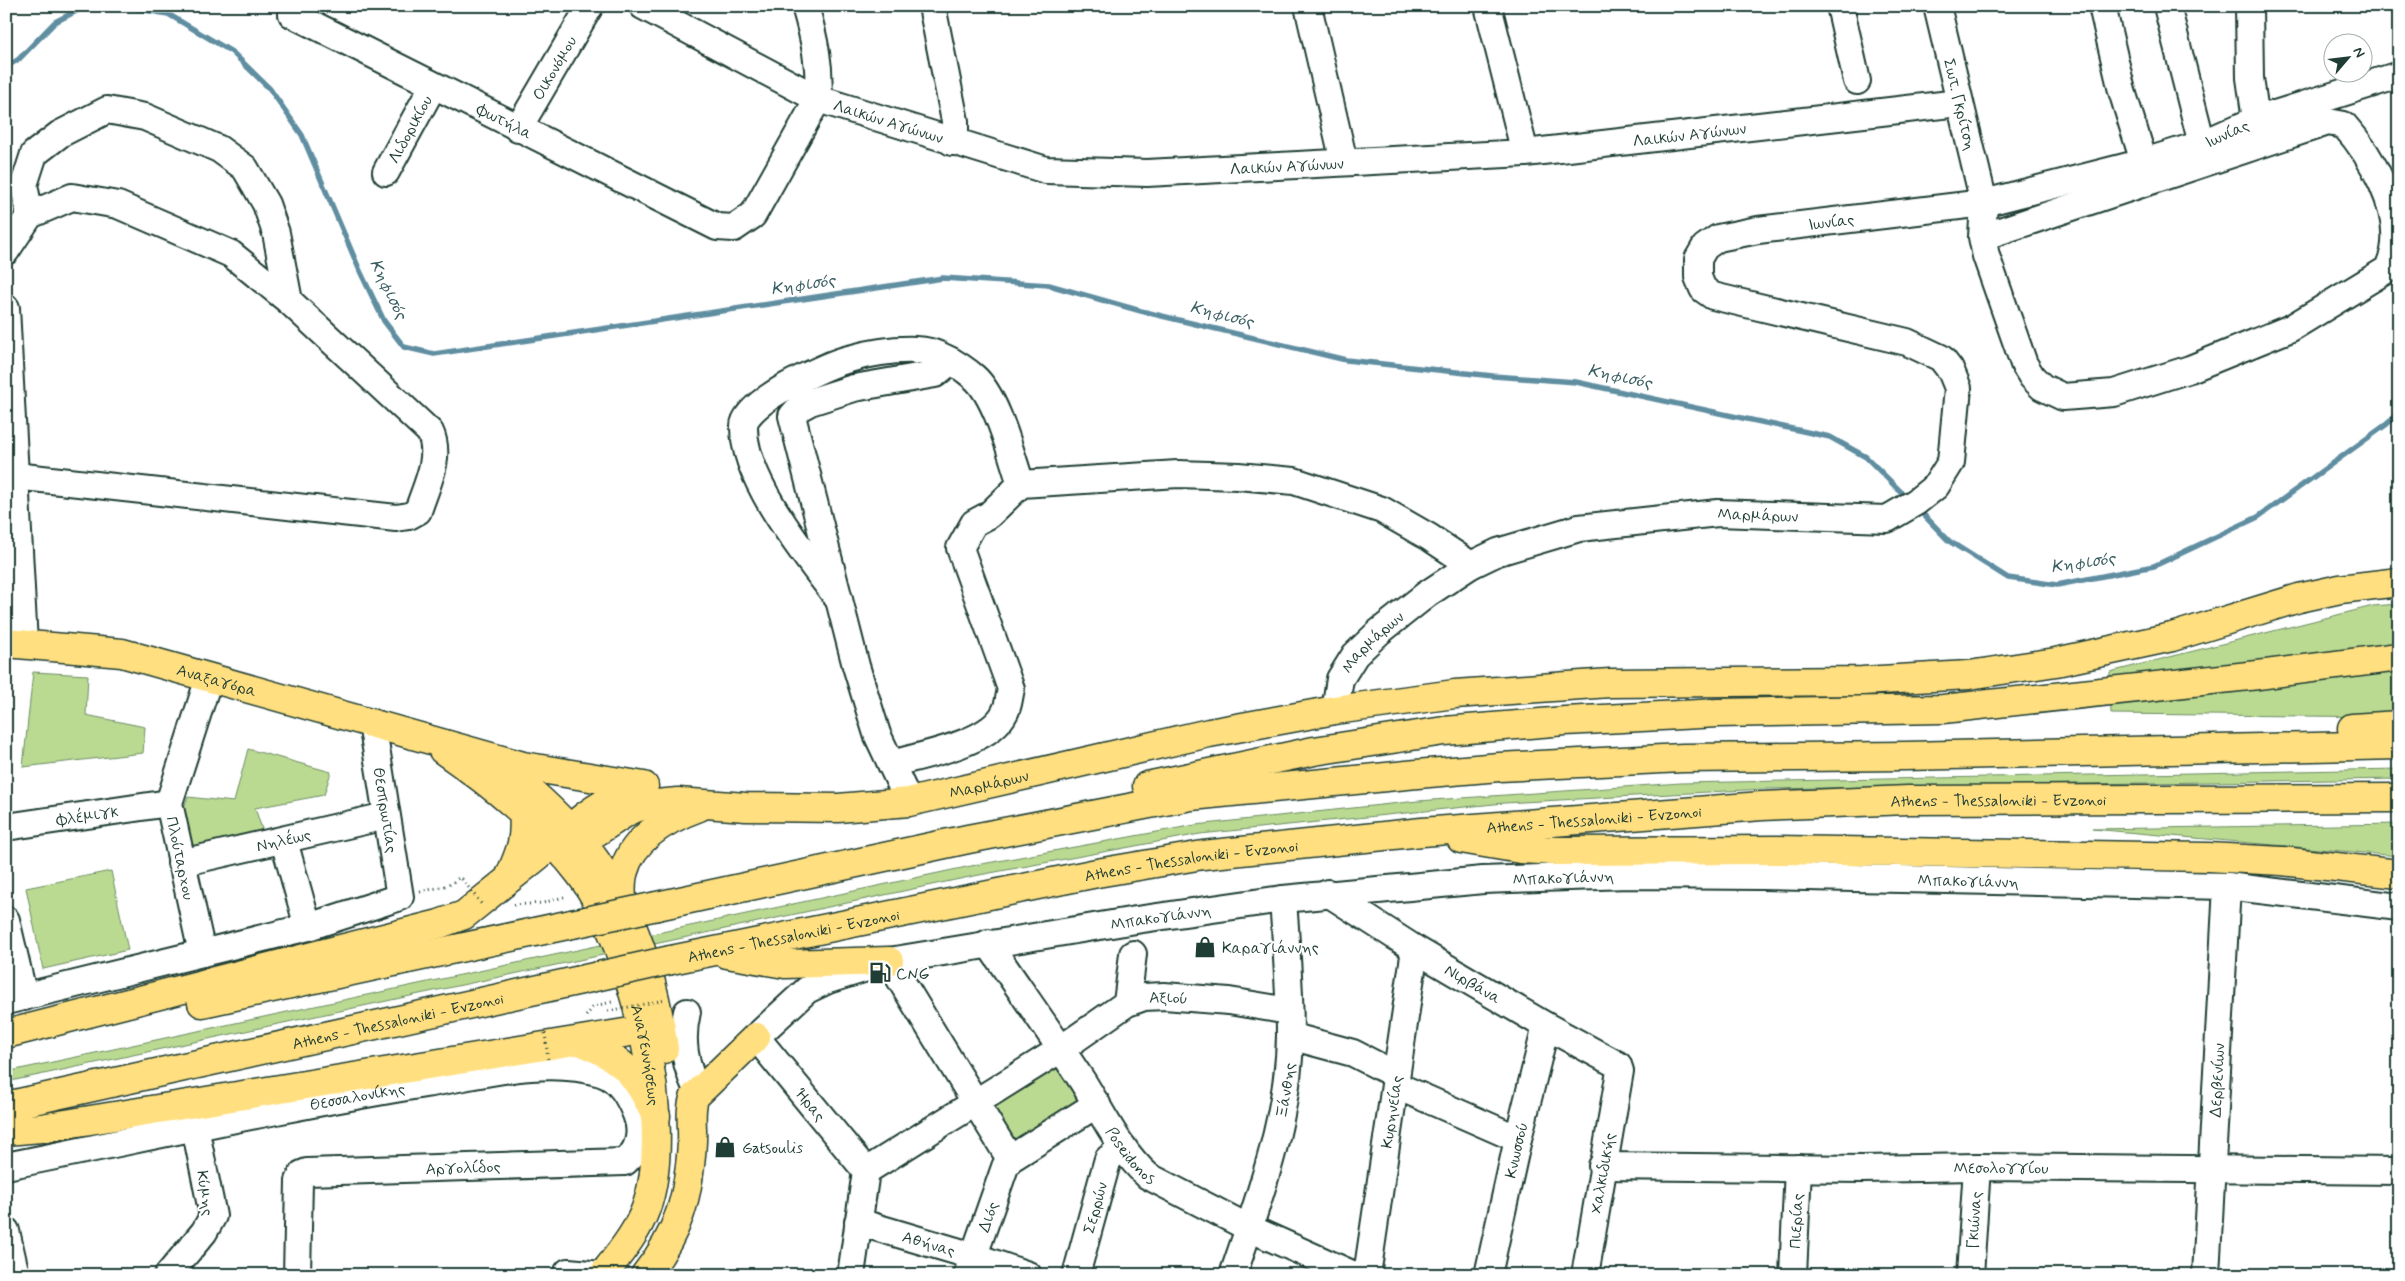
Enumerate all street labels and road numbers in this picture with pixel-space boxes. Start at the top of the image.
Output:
street label: Οικονόμου [528,32,582,105]
street label: Σωτ. Γκρίτση [1938,57,1980,153]
street label: Λιδορικίου [384,92,438,167]
street label: Λαικών Αγώνων [830,95,946,149]
street label: Φωτήλα [472,99,535,145]
street label: Ιωνίας [2202,115,2253,153]
street label: Λαικών Αγώνων [1632,119,1747,153]
street label: Λαικών Αγώνων [1229,154,1344,181]
street label: Ιωνίας [1807,210,1855,236]
street label: Μαρμάρων [1717,504,1799,528]
street label: Μαρμάρων [1337,607,1409,678]
street label: Αναξαγόρα [174,660,259,702]
street label: Θεσπρωτίας [367,766,402,855]
street label: Μαρμάρων [947,766,1031,804]
street label: Athens - Thessaloniki - Evzonoi [1890,790,2107,813]
street label: Φλέμιγκ [54,802,120,832]
street label: Athens - Thessaloniki - Evzonoi [1486,802,1703,839]
street label: Πλούταρχου [160,815,199,902]
street label: Νηλέως [254,825,313,857]
street label: Athens - Thessaloniki - Evzonoi [1083,836,1300,887]
street label: Μπακογιάννη [1512,866,1614,891]
street label: Μπακογιάννη [1917,870,2019,894]
street label: Μπακογιάννη [1109,900,1212,936]
street label: Athens - Thessaloniki - Evzonoi [686,904,902,968]
street label: Νιρβάνα [1441,960,1504,1009]
street label: Αξιού [1149,987,1188,1010]
street label: Athens - Thessaloniki - Evzonoi [290,988,506,1055]
street label: Αναγεννήσεως [625,1002,663,1107]
street label: Δερβενίων [2206,1043,2231,1118]
street label: Ξάνθης [1271,1062,1301,1120]
street label: Κυρηνείας [1377,1074,1408,1150]
street label: Θεσσαλονίκης [308,1079,407,1116]
street label: Ήρας [790,1084,830,1126]
street label: Κνωσσού [1501,1120,1534,1180]
street label: Poseidonos [1100,1123,1158,1190]
street label: Χαλκιδικής [1586,1131,1621,1215]
street label: Αργολίδος [425,1157,501,1180]
street label: Μεσολογγίου [1953,1158,2049,1180]
street label: Κύμης [191,1169,218,1217]
street label: Σερρών [1079,1180,1113,1236]
street label: Γκιώνας [1963,1191,1987,1250]
street label: Πιερίας [1785,1193,1809,1249]
street label: Διός [974,1199,1004,1235]
street label: Αθήνας [899,1227,958,1262]

